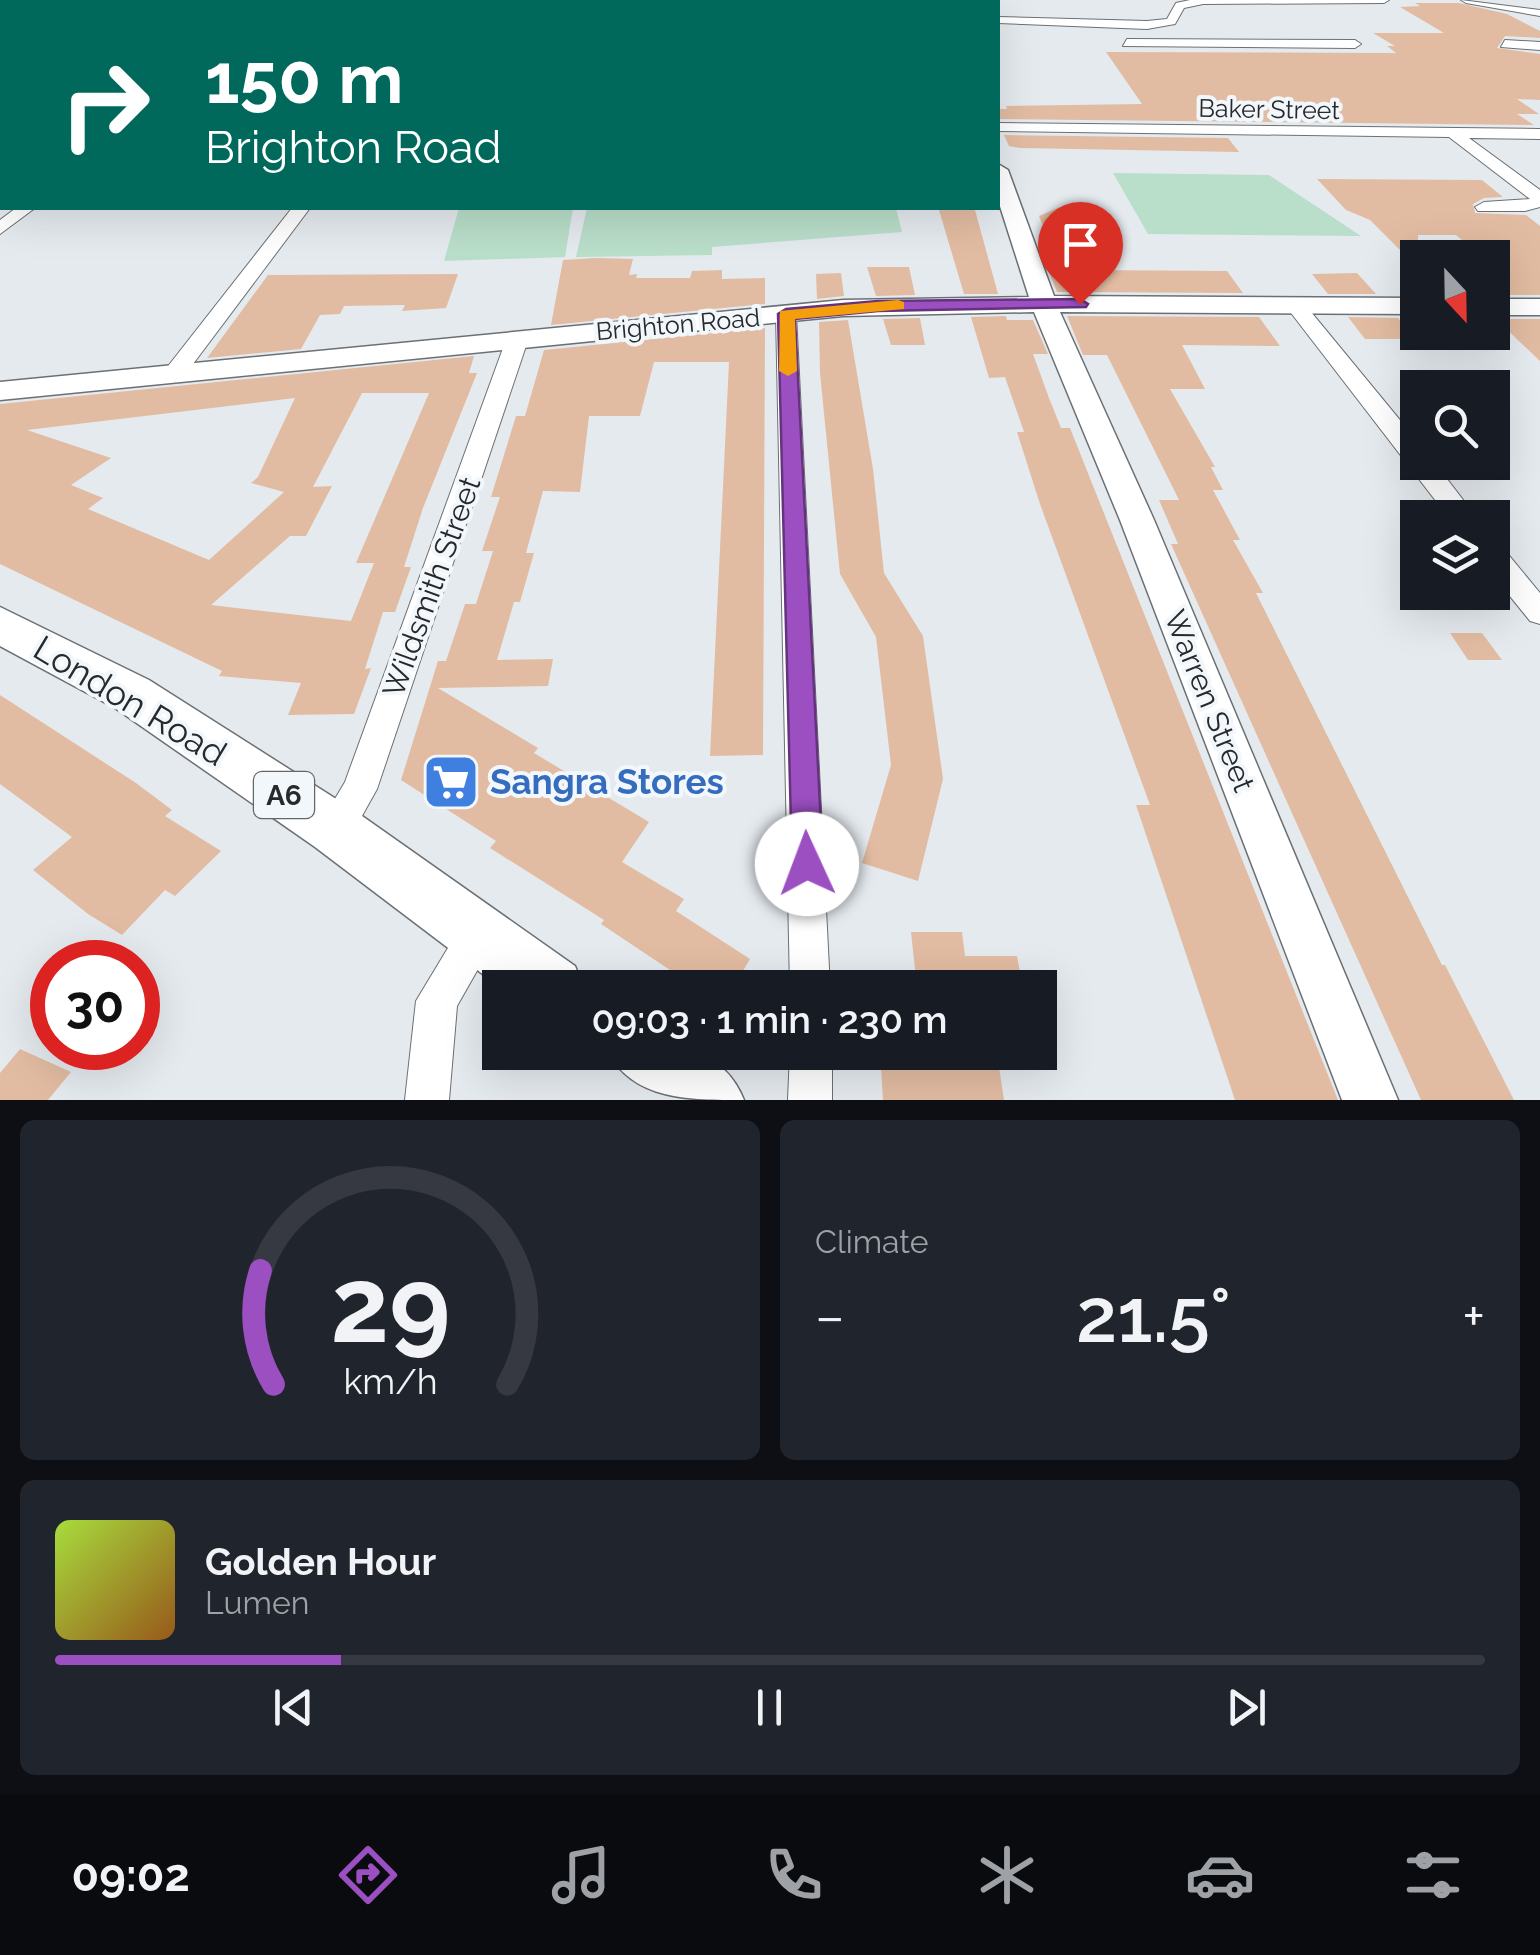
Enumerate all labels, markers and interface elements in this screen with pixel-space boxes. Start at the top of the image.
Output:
text: 150 m [205,37,403,119]
icon: right [40,40,170,170]
street label: Baker Street [1198,93,1341,125]
text: Brighton Road [205,121,502,174]
pin [1038,202,1123,305]
icon: arrive [1053,217,1108,272]
north arrow [1400,240,1510,350]
map controls [1400,240,1510,610]
street label: Brighton Road [595,302,761,346]
button: search [1400,370,1510,480]
street label: Wildsmith Street [375,472,488,702]
button: layers [1400,500,1510,610]
street label: Warren Street [1157,605,1262,797]
street label: London Road [27,627,234,774]
supermarket icon: Sangra Stores [421,752,481,812]
place label: Sangra Stores [490,761,724,802]
road number: A6 [254,772,314,818]
position arrow [755,812,859,916]
speed limit sign: 30 [30,940,160,1070]
text: 09:03 · 1 min · 230 m [591,997,948,1042]
text: Climate [815,1223,929,1260]
text: 29 [330,1244,450,1366]
text: 21.5° [1076,1271,1231,1360]
text: − [815,1284,845,1349]
text: + [1462,1284,1485,1349]
text: km/h [343,1360,437,1402]
text: Golden Hour [205,1539,436,1584]
text: Lumen [205,1584,309,1621]
icon: previous [266,1680,321,1735]
icon: pause [742,1680,797,1735]
icon: next [1219,1680,1274,1735]
icon: directions [333,1840,403,1910]
icon: music [546,1840,616,1910]
icon: phone [759,1840,829,1910]
icon: climate [972,1840,1042,1910]
icon: car [1185,1840,1255,1910]
icon: filters [1398,1840,1468,1910]
text: 09:02 [72,1849,190,1902]

